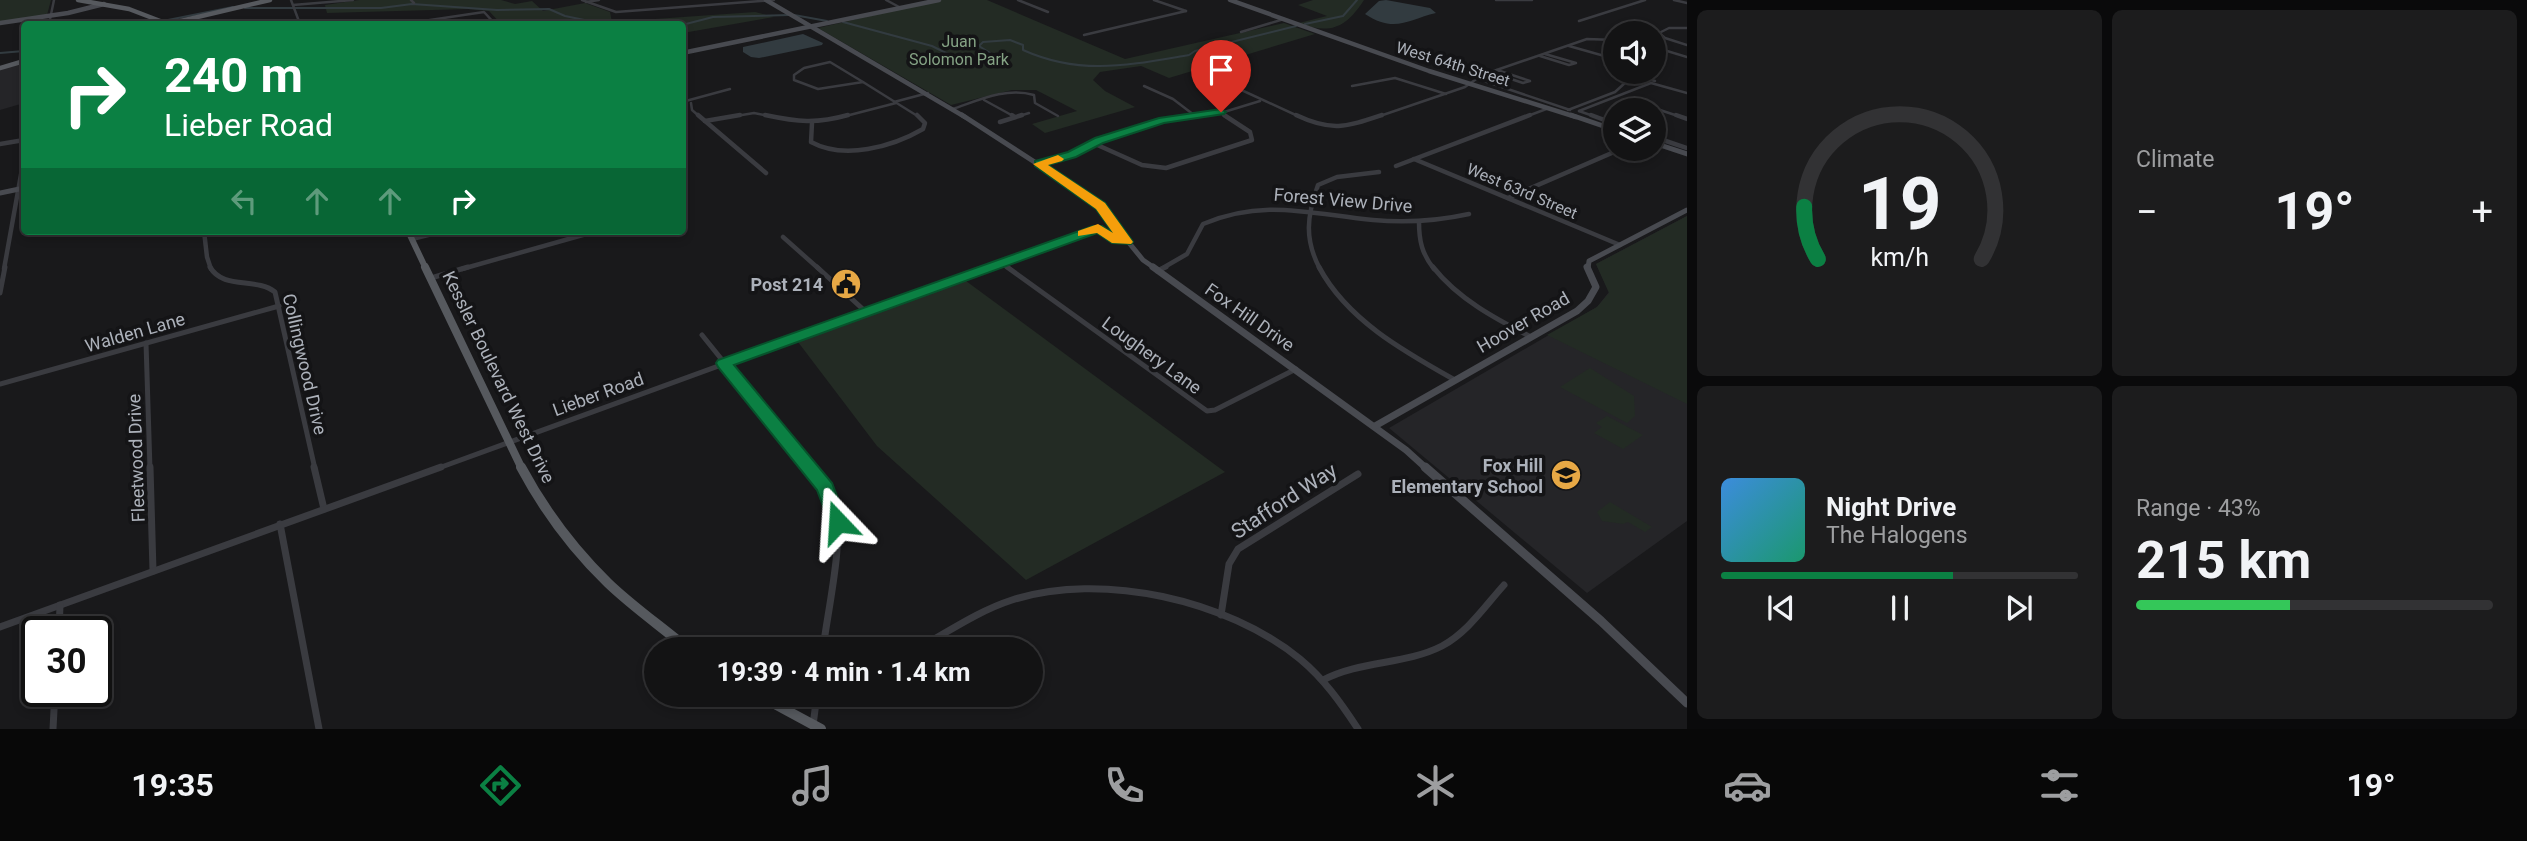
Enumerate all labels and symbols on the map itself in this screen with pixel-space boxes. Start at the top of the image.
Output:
park label: Juan Solomon Park [909,32,1010,69]
street label: West 64th Street [1394,38,1512,90]
pin [1191,40,1251,112]
street label: West 63rd Street [1464,159,1580,223]
street label: Forest View Drive [1273,183,1413,217]
public building icon: Post 214 [829,267,863,301]
street label: Kessler Boulevard West Drive [438,268,560,486]
place label: Post 214 [751,274,823,295]
street label: Fox Hill Drive [1201,279,1299,355]
street label: Hoover Road [1473,287,1573,357]
street label: Collingwood Drive [279,291,331,437]
street label: Walden Lane [83,308,187,356]
street label: Loughery Lane [1098,312,1206,398]
street label: Lieber Road [550,368,646,420]
street label: Fleetwood Drive [123,393,149,523]
place label: Fox Hill Elementary School [1391,455,1543,497]
street label: Stafford Way [1227,458,1341,544]
school or university icon: Fox Hill Elementary School [1549,458,1583,492]
position arrow [801,485,875,559]
speed limit sign: 30 [21,616,112,707]

